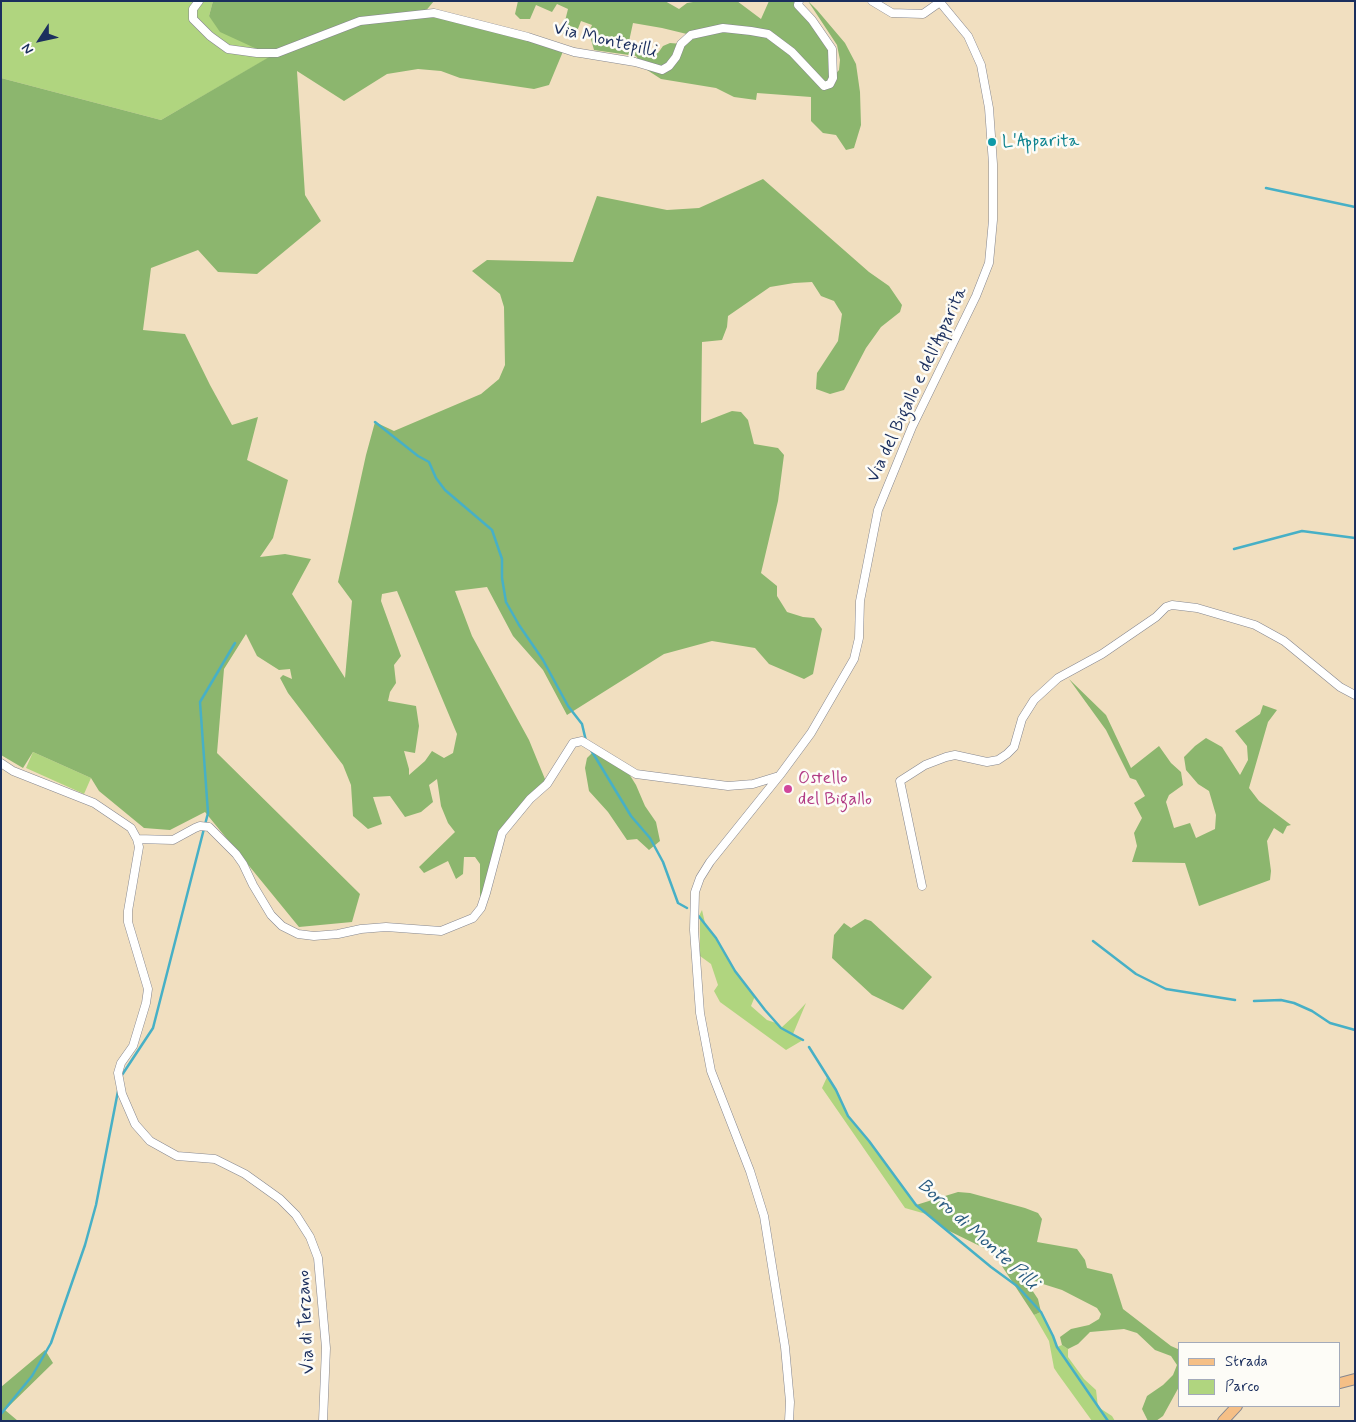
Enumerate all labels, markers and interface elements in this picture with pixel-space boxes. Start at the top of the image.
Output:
north arrow [15,15,65,65]
street label: Via Montepilli [551,19,659,63]
text: N [18,40,38,58]
place label: L'Apparita [1002,131,1079,153]
marker: L'Apparita [986,136,998,148]
street label: Via del Bigallo e dell'Apparita [863,284,973,486]
place label: Ostello del Bigallo [798,768,872,811]
marker: Ostello del Bigallo [782,783,794,795]
water label: Borro di Monte Pilli [912,1175,1042,1295]
street label: Via di Terzano [293,1270,321,1374]
legend [1178,1342,1341,1407]
text: Strada [1225,1352,1268,1372]
text: Parco [1225,1377,1259,1397]

